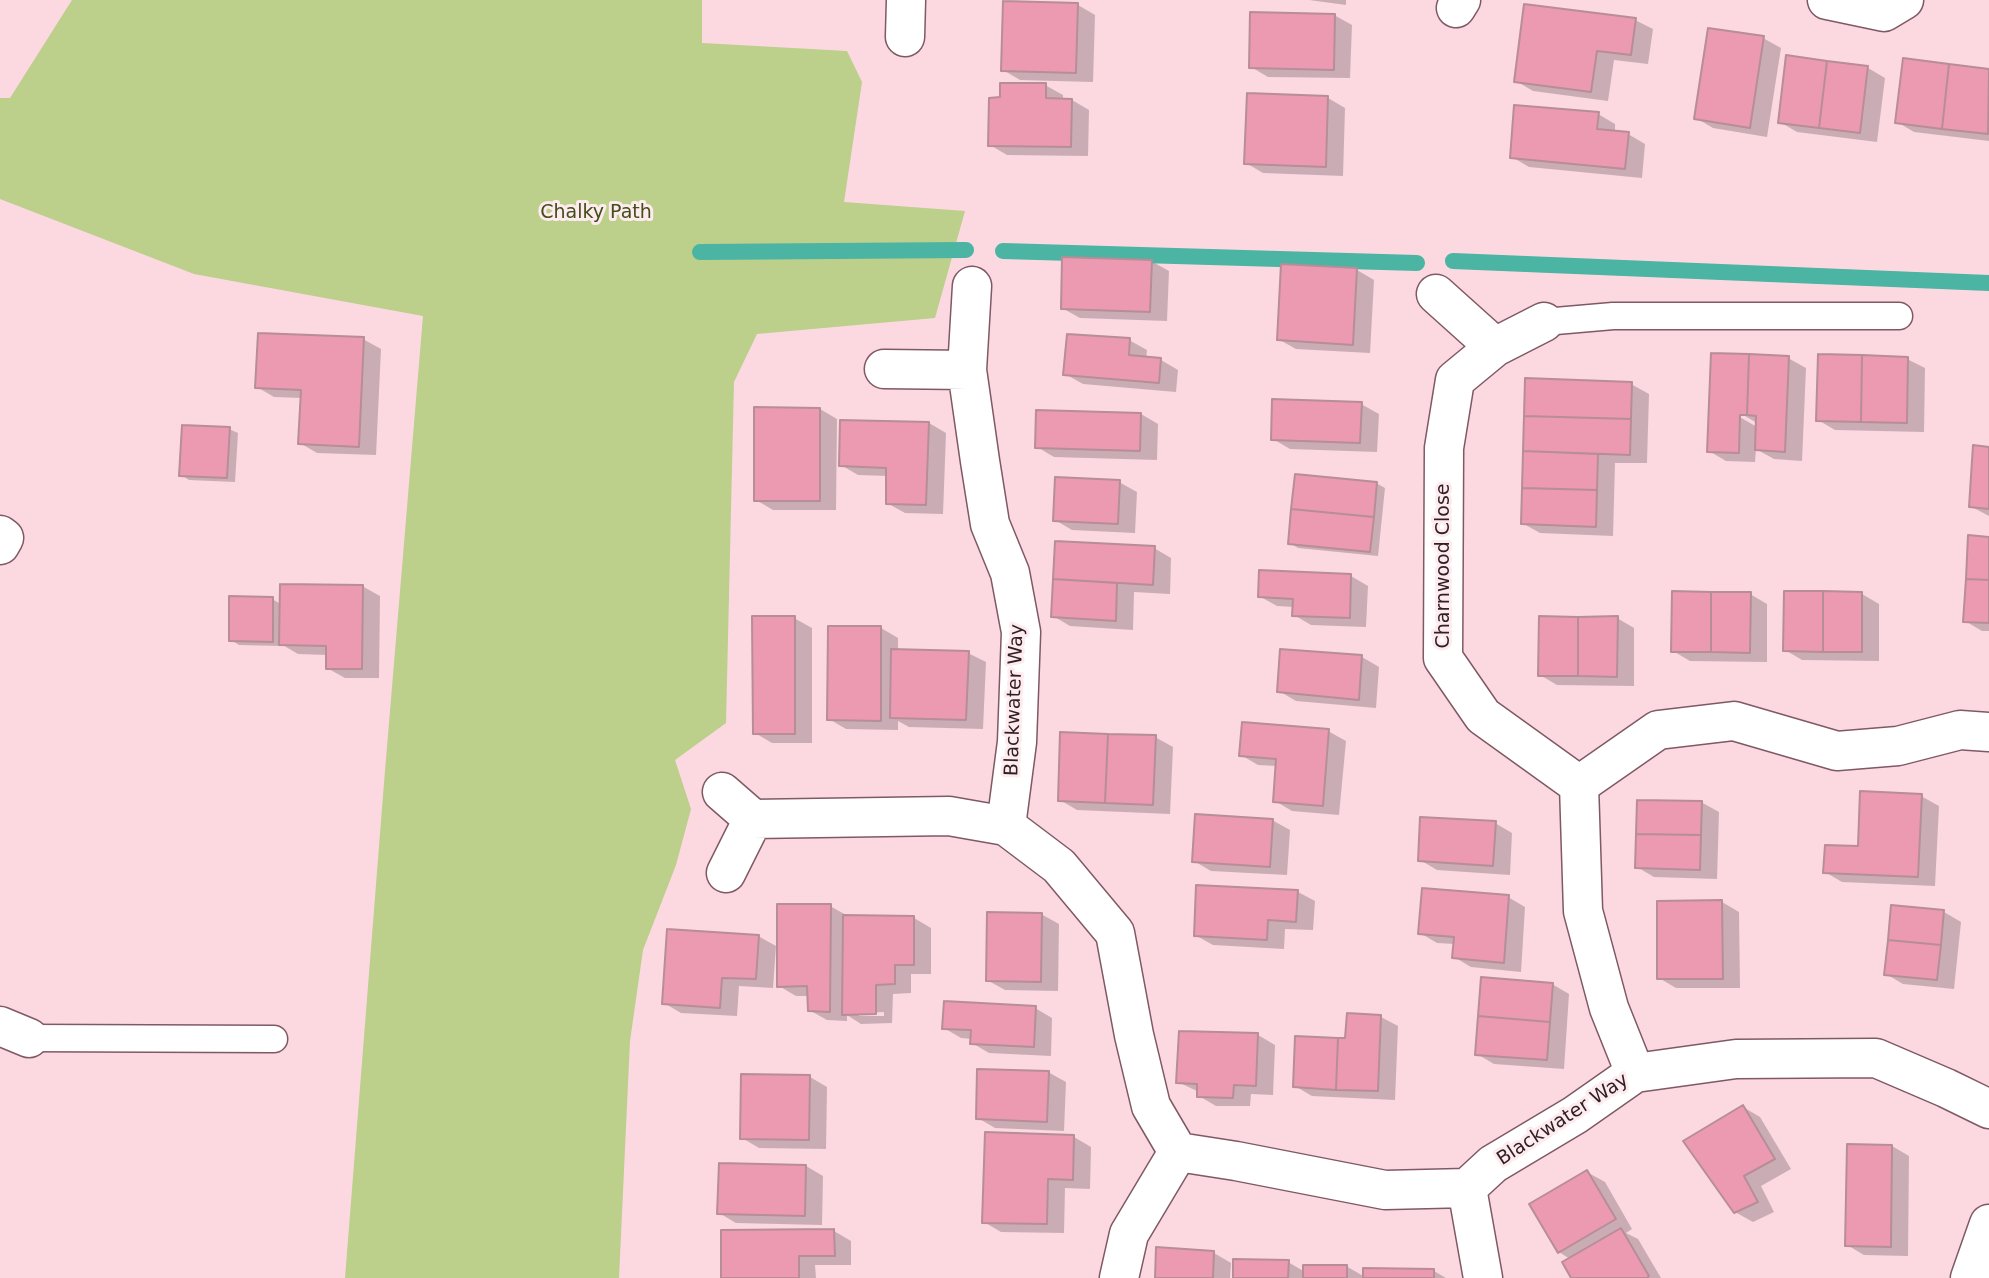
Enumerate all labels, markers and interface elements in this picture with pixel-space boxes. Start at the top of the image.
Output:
park label: Chalky Path [540,202,652,224]
street label: Charnwood Close [1433,483,1455,649]
street label: Blackwater Way [1001,624,1029,776]
street label: Blackwater Way [1493,1069,1633,1171]

